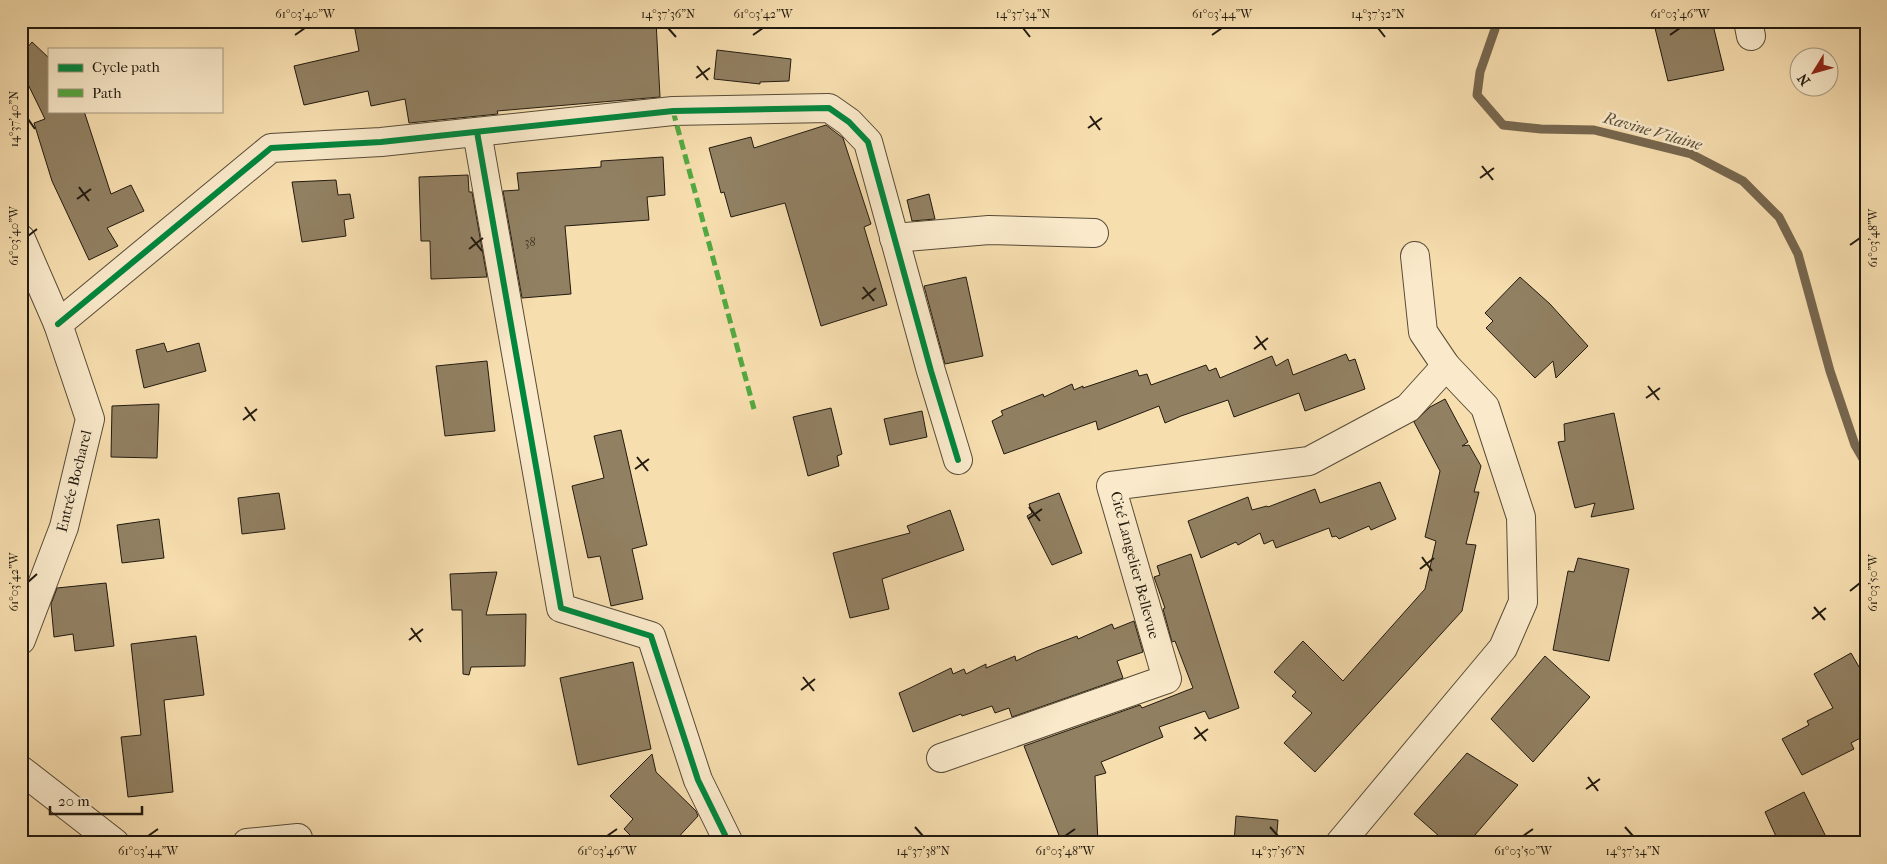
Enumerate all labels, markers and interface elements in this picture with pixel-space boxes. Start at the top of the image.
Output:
text: 61°03'40"W [275,7,336,21]
text: 14°37'36"N [641,7,695,21]
text: 61°03'42"W [734,7,794,21]
text: 14°37'34"N [996,7,1050,21]
text: 61°03'44"W [1192,7,1253,21]
text: 14°37'32"N [1351,7,1405,21]
text: 61°03'46"W [1650,7,1711,21]
legend [48,48,222,112]
north arrow [1790,48,1840,98]
text: Cycle path [92,58,160,76]
text: N [1794,70,1814,89]
text: Path [92,84,122,102]
text: 14°37'40"N [7,91,21,147]
water label: Ravine Vilaine [1601,108,1705,154]
text: 61°03'40"W [7,205,21,266]
text: 61°03'48"W [1866,207,1880,267]
house number: 38 [525,235,535,249]
street label: Entrée Bocharel [53,428,95,534]
street label: Cité Langelier Bellevue [1107,489,1163,641]
text: 61°03'42"W [7,551,21,611]
text: 61°03'50"W [1866,553,1880,612]
scale bar [50,784,142,816]
text: 20 m [58,792,90,810]
text: 61°03'44"W [118,844,179,858]
text: 61°03'46"W [577,844,638,858]
text: 14°37'38"N [896,844,950,858]
text: 61°03'48"W [1036,844,1096,858]
text: 14°37'36"N [1251,844,1305,858]
text: 61°03'50"W [1494,844,1553,858]
text: 14°37'34"N [1606,844,1660,858]

